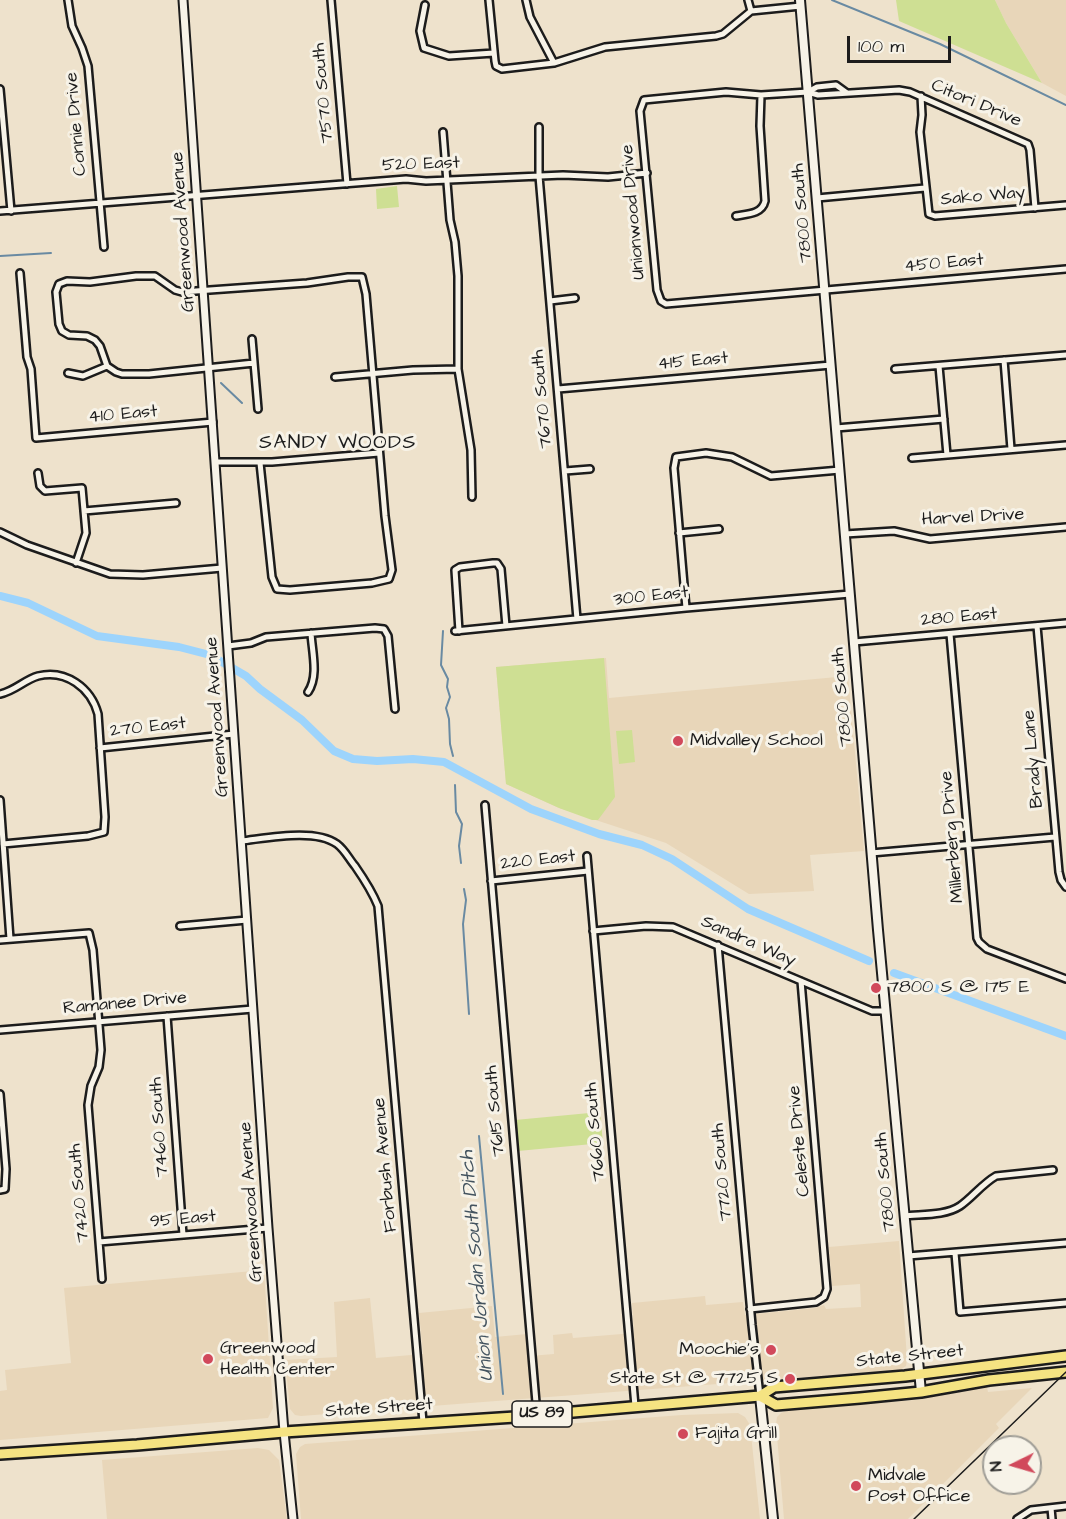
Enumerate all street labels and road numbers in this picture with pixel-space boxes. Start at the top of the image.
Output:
street label: 7570 South [309,42,339,144]
street label: Connie Drive [62,71,92,177]
street label: Citori Drive [928,75,1024,133]
street label: Unionwood Drive [617,144,651,280]
street label: Greenwood Avenue [168,151,200,313]
street label: 520 East [382,153,460,177]
street label: 7800 South [788,162,818,264]
street label: Sako Way [940,183,1026,211]
street label: 450 East [903,250,985,278]
street label: 415 East [657,348,729,376]
street label: 7670 South [528,349,558,449]
street label: 410 East [88,401,158,429]
street label: Harvel Drive [921,505,1025,531]
street label: 300 East [612,582,690,612]
street label: 280 East [920,604,998,632]
street label: Greenwood Avenue [202,636,234,798]
street label: 7800 South [828,646,858,748]
street label: Brady Lane [1019,709,1049,809]
street label: 270 East [109,713,187,743]
street label: Millerberg Drive [936,770,970,904]
street label: 220 East [499,846,577,876]
street label: Sandra Way [697,912,799,972]
street label: Ramanee Drive [62,988,188,1020]
street label: 7615 South [481,1064,511,1158]
street label: 7460 South [146,1076,174,1178]
street label: 7660 South [581,1082,611,1182]
street label: Celeste Drive [784,1084,816,1198]
street label: Forbush Avenue [369,1097,403,1233]
street label: Greenwood Avenue [236,1121,268,1283]
street label: 7720 South [708,1122,738,1222]
street label: 7800 South [871,1131,901,1233]
street label: 7420 South [65,1143,95,1243]
street label: 95 East [149,1206,217,1234]
street label: State Street [855,1341,965,1373]
street label: State Street [325,1394,433,1424]
road number: US 89 [512,1401,572,1427]

